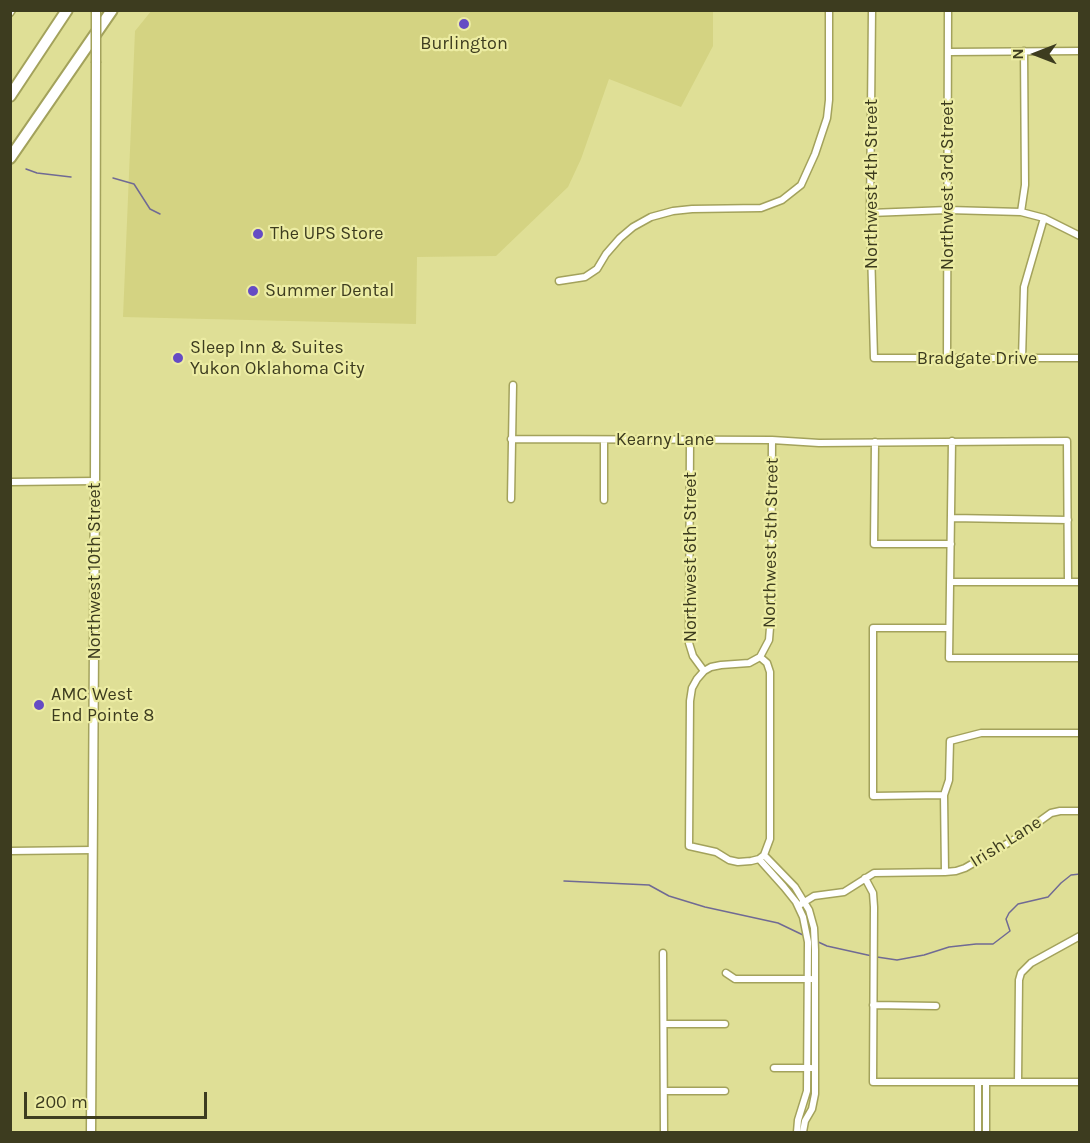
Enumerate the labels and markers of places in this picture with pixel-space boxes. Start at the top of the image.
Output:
marker: Burlington [457,17,471,31]
place label: Burlington [420,33,508,55]
place label: The UPS Store [270,223,383,245]
marker: The UPS Store [251,227,265,241]
place label: Summer Dental [265,280,394,302]
marker: Summer Dental [246,284,260,298]
place label: Sleep Inn & Suites Yukon Oklahoma City [190,337,365,380]
marker: Sleep Inn & Suites Yukon Oklahoma City [171,351,185,365]
place label: AMC West End Pointe 8 [51,684,154,726]
marker: AMC West End Pointe 8 [32,698,46,712]

